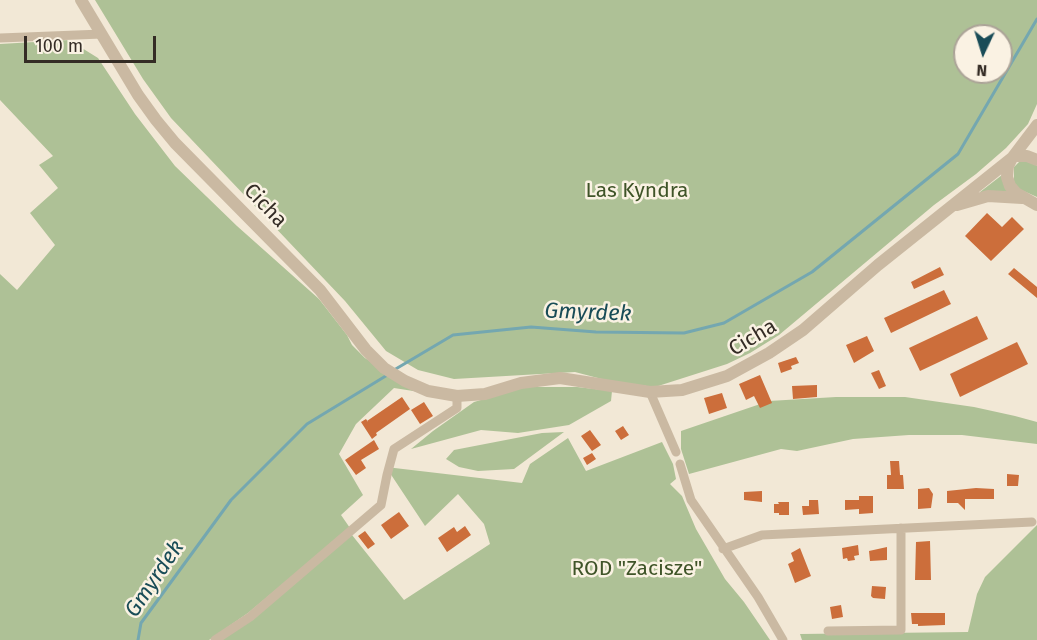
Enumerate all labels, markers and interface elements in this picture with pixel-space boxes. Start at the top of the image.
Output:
scale bar [27,24,159,62]
north arrow [953,24,1013,84]
text: 100 m [35,35,83,57]
text: N [976,61,988,80]
park label: Las Kyndra [585,178,689,204]
street label: Cicha [238,179,292,233]
water label: Gmyrdek [544,298,632,328]
street label: Cicha [724,314,782,362]
water label: Gmyrdek [120,536,190,622]
park label: ROD "Zacisze" [572,556,702,582]

